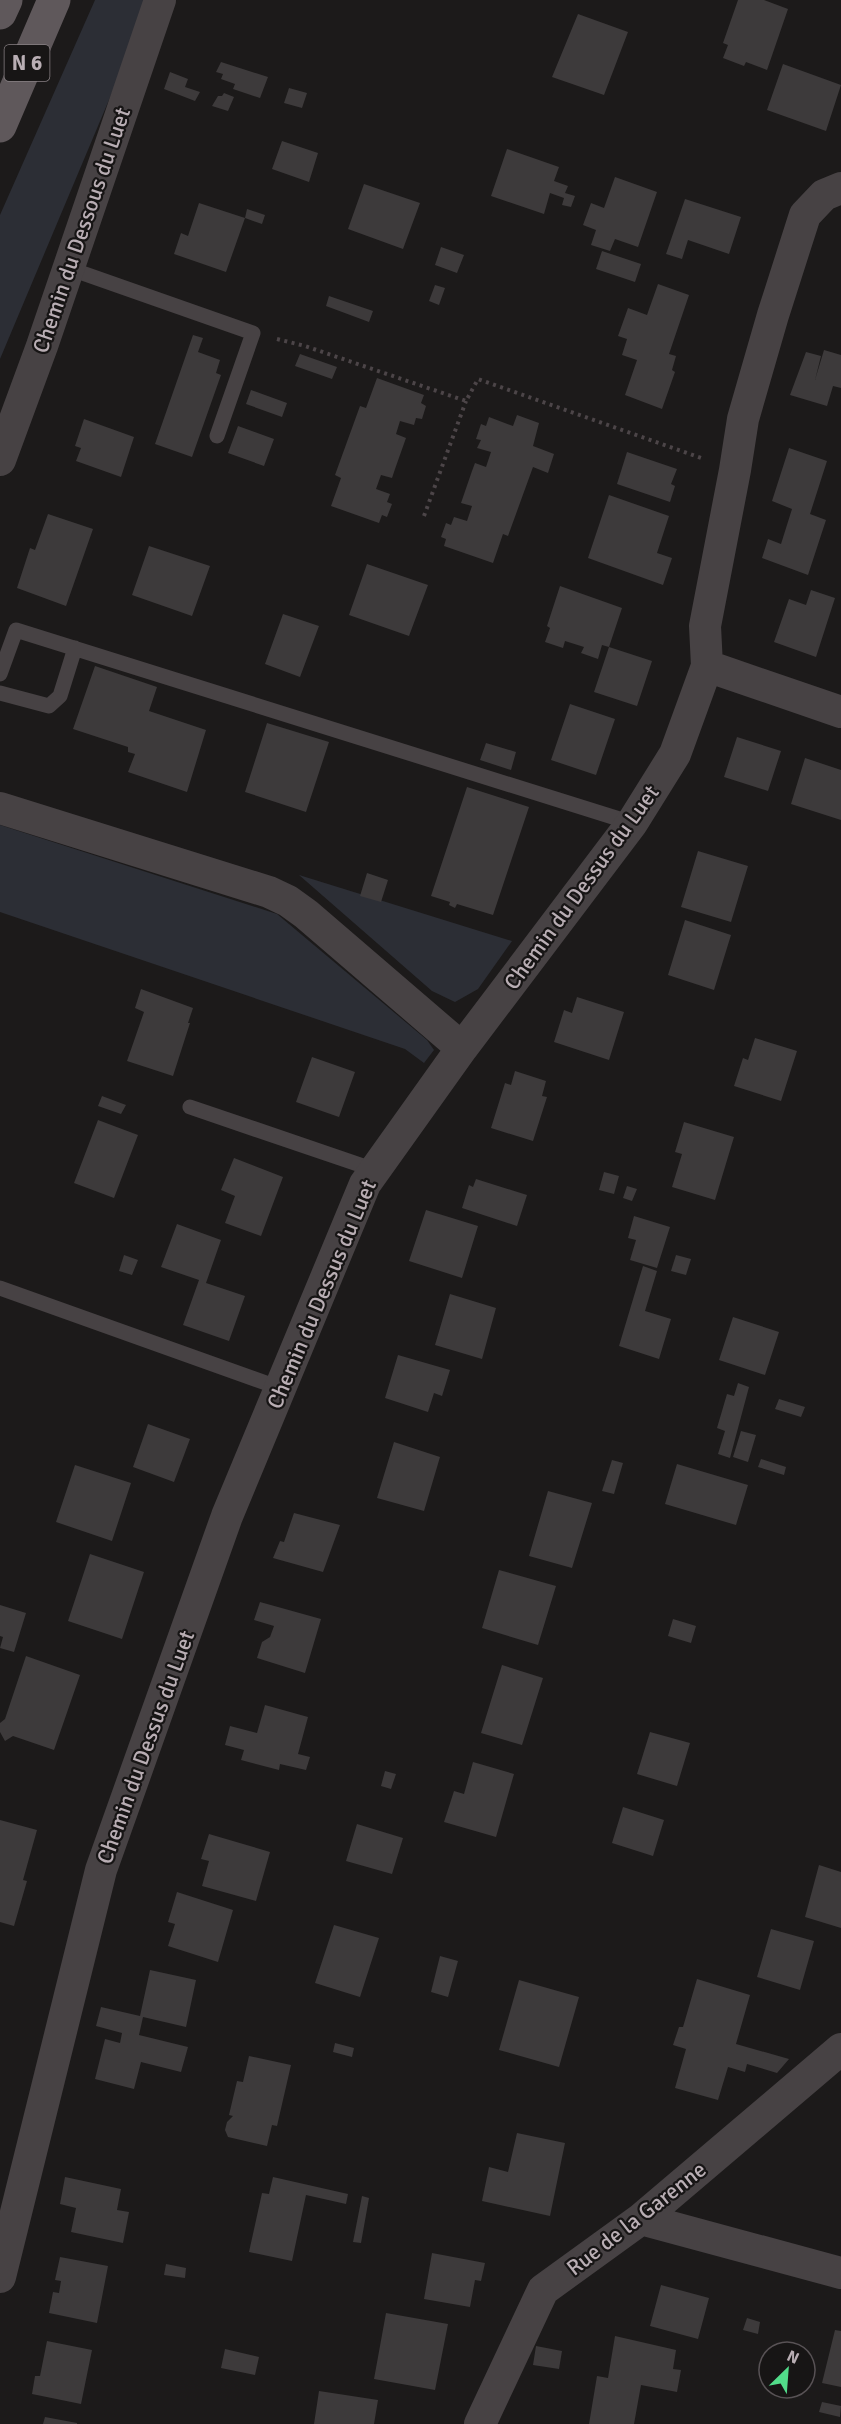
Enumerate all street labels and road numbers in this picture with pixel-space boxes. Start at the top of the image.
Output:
road number: N 6 [4,45,50,81]
street label: Chemin du Dessous du Luet [27,104,136,356]
street label: Chemin du Dessus du Luet [498,779,665,995]
street label: Chemin du Dessus du Luet [261,1175,382,1413]
street label: Chemin du Dessus du Luet [91,1627,200,1868]
street label: Rue de la Garenne [561,2156,711,2281]

